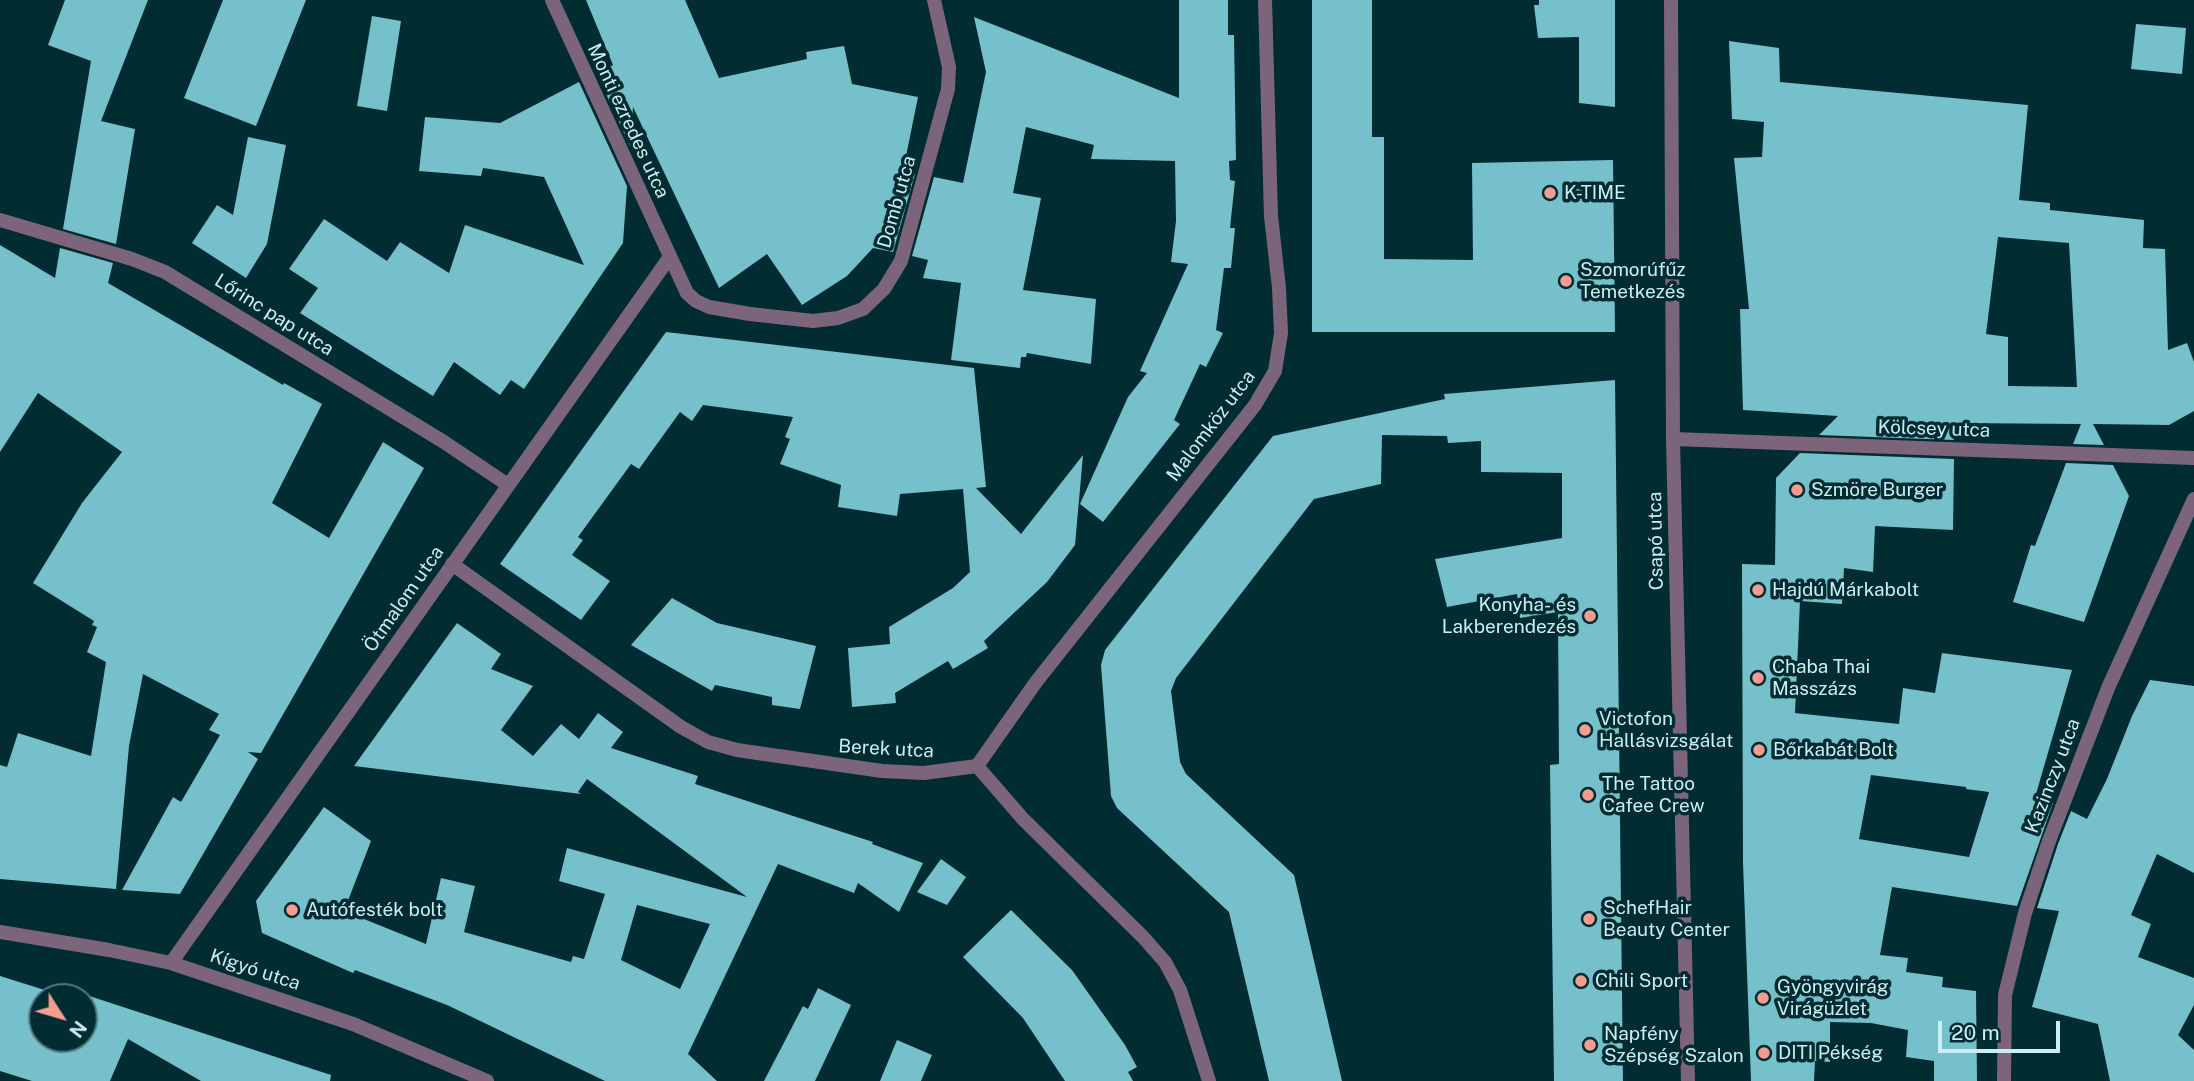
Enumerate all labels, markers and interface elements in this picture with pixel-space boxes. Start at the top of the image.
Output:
street label: Monti ezredes utca [582,40,674,202]
street label: Domb utca [873,153,921,251]
place label: K-TIME [1564,182,1626,204]
marker: K-TIME [1542,185,1558,201]
place label: Szomorúfűz Temetkezés [1580,259,1686,303]
street label: Lőrinc pap utca [210,269,338,361]
marker: Szomorúfűz Temetkezés [1558,273,1574,289]
street label: Malomköz utca [1162,366,1260,486]
street label: Kölcsey utca [1877,416,1991,442]
place label: Szmöre Burger [1811,479,1943,501]
marker: Szmöre Burger [1789,482,1805,498]
street label: Csapó utca [1644,491,1668,591]
street label: Ötmalom utca [359,542,449,656]
place label: Hajdú Márkabolt [1772,579,1919,601]
marker: Hajdú Márkabolt [1750,582,1766,598]
place label: Konyha- és Lakberendezés [1442,594,1576,638]
marker: Konyha- és Lakberendezés [1582,608,1598,624]
place label: Chaba Thai Masszázs [1772,656,1870,700]
marker: Chaba Thai Masszázs [1750,670,1766,686]
place label: Victofon Hallásvizsgálat [1599,708,1733,752]
street label: Kazinczy utca [2021,715,2085,837]
marker: Victofon Hallásvizsgálat [1577,722,1593,738]
street label: Berek utca [838,735,934,763]
place label: Bőrkabát Bolt [1773,739,1894,761]
marker: Bőrkabát Bolt [1751,742,1767,758]
place label: The Tattoo Cafee Crew [1602,773,1704,817]
marker: The Tattoo Cafee Crew [1580,787,1596,803]
place label: SchefHair Beauty Center [1603,897,1730,941]
place label: Autófesték bolt [306,899,443,921]
marker: Autófesték bolt [284,902,300,918]
marker: SchefHair Beauty Center [1581,911,1597,927]
street label: Kígyó utca [207,945,303,995]
place label: Chili Sport [1595,970,1688,992]
marker: Chili Sport [1573,973,1589,989]
place label: Gyöngyvirág Virágüzlet [1777,976,1889,1020]
north arrow [28,983,98,1053]
marker: Gyöngyvirág Virágüzlet [1755,990,1771,1006]
scale bar [1942,1007,2064,1052]
text: N [65,1017,91,1042]
text: 20 m [1951,1020,2000,1045]
place label: Napfény Szépség Szalon [1604,1023,1744,1067]
marker: Napfény Szépség Szalon [1582,1037,1598,1053]
place label: DITI Pékség [1778,1042,1883,1064]
marker: DITI Pékség [1756,1045,1772,1061]

